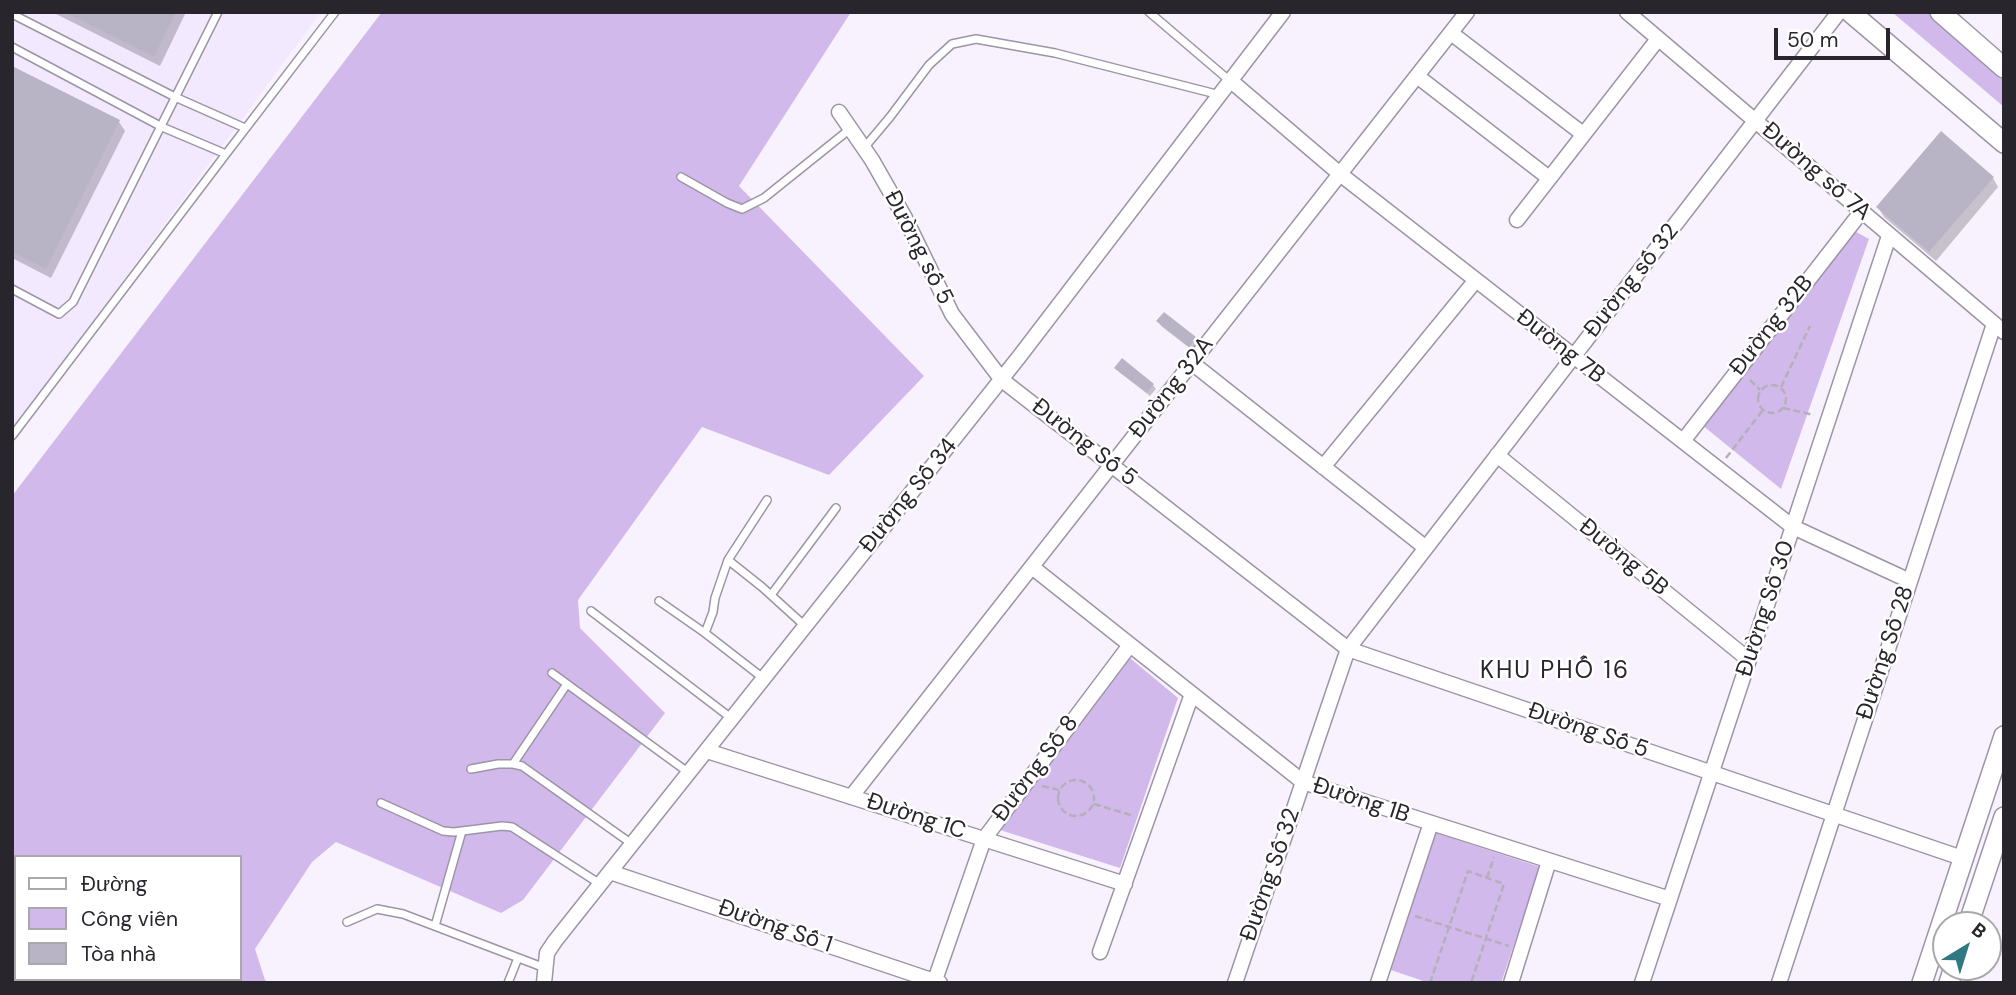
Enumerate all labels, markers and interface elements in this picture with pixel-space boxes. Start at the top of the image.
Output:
scale bar [1778,14,1894,58]
text: 50 m [1787,26,1838,54]
street label: Đường số 7A [1756,117,1876,227]
street label: Đường số 5 [877,186,959,310]
street label: Đường số 32 [1579,218,1685,344]
street label: Đường 32B [1724,270,1820,382]
street label: Đường 7B [1510,304,1610,390]
street label: Đường 32A [1124,332,1220,444]
street label: Đường Số 5 [1026,393,1142,493]
street label: Đường Số 34 [854,433,964,559]
street label: Đường 5B [1573,514,1673,602]
street label: Đường Số 30 [1731,538,1801,680]
street label: Đường Số 28 [1851,583,1921,723]
district label: KHU PHỐ 16 [1481,658,1629,686]
street label: Đường Số 5 [1524,697,1652,765]
street label: Đường Số 8 [987,710,1085,828]
street label: Đường 1B [1309,772,1413,830]
street label: Đường 1C [863,788,969,846]
street label: Đường Số 32 [1235,805,1307,945]
legend [14,855,242,981]
text: Đường [81,870,148,898]
street label: Đường Số 1 [714,895,836,959]
text: Công viên [81,905,178,933]
north arrow [1932,911,2002,981]
text: B [1967,917,1991,944]
text: Tòa nhà [81,940,156,968]

